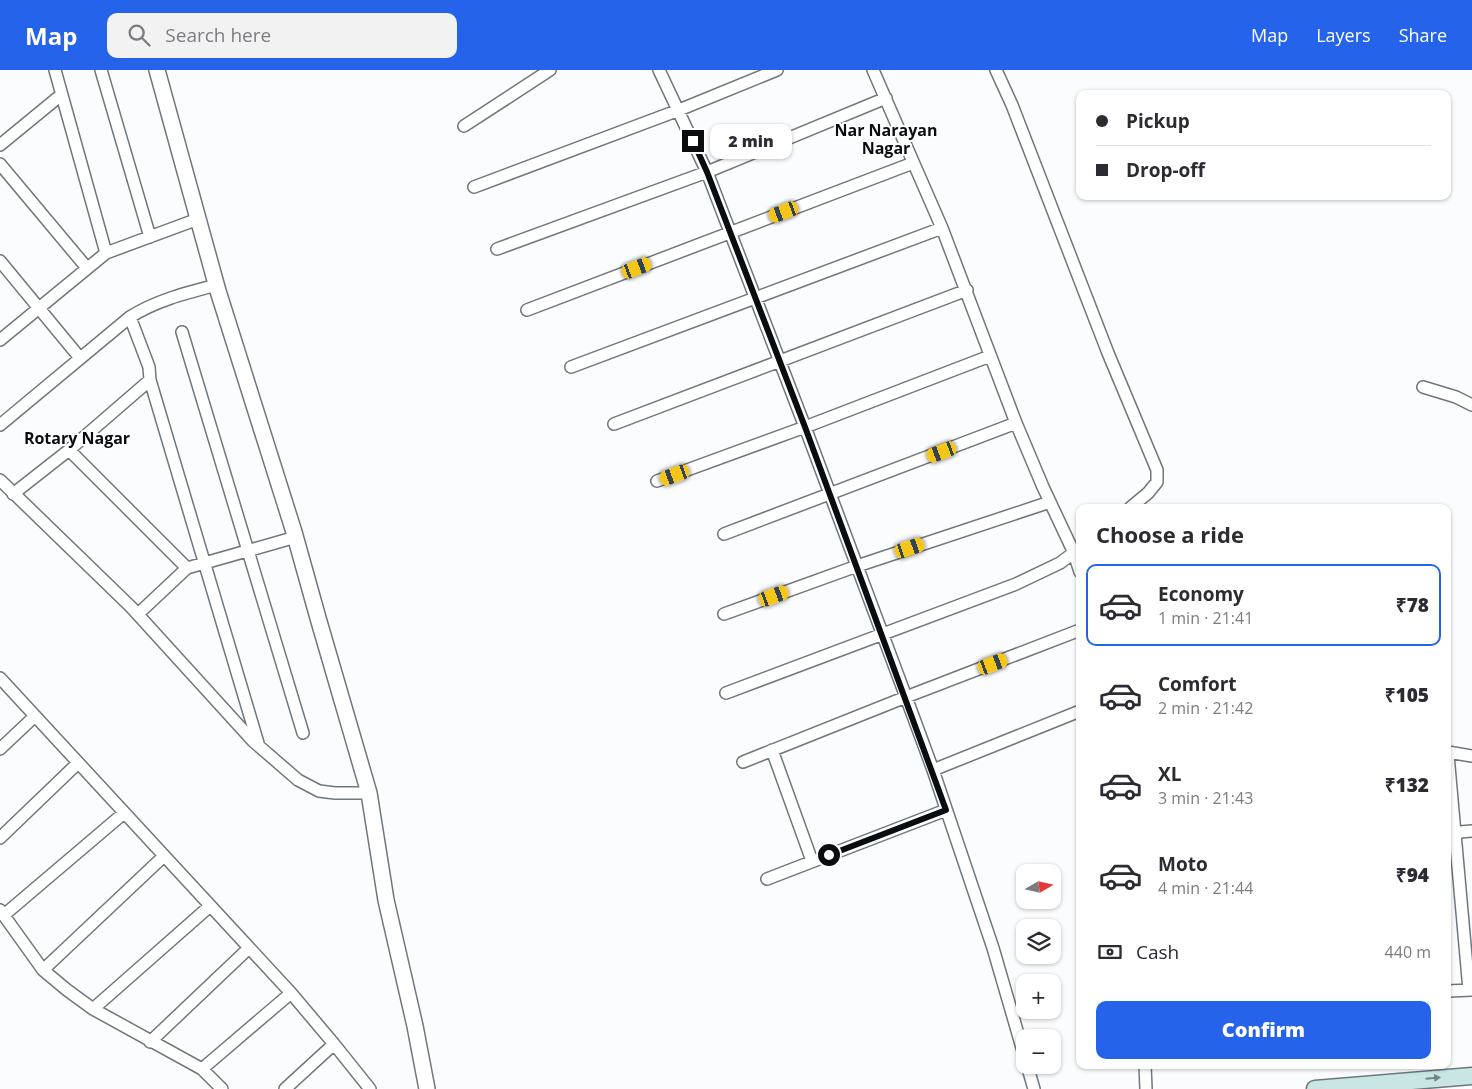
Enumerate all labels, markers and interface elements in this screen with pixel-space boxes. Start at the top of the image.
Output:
search box [107,13,457,58]
text: Map [25,19,77,52]
icon: search [125,21,153,49]
text: Search here [165,22,271,48]
text: Map [1251,23,1288,47]
text: Layers [1316,23,1371,47]
text: Share [1399,23,1447,47]
text: Pickup [1126,108,1190,134]
district label: Nar Narayan Nagar [835,119,937,159]
callout: 2 min [710,124,793,158]
route end [682,130,704,152]
text: 2 min [728,130,774,152]
text: Drop-off [1126,157,1205,183]
car [767,200,800,224]
car [620,256,653,280]
district label: Rotary Nagar [24,427,130,449]
car [925,440,958,464]
car [658,463,691,487]
text: Choose a ride [1096,519,1244,549]
car [893,536,926,560]
text: Economy [1158,581,1244,607]
icon: car [1098,583,1143,628]
car [757,584,790,608]
text: ₹78 [1396,592,1429,618]
text: 1 min · 21:41 [1158,607,1253,629]
car [976,652,1009,676]
text: Comfort [1158,671,1237,697]
icon: car [1098,673,1143,718]
text: ₹105 [1385,682,1429,708]
text: 2 min · 21:42 [1158,697,1253,719]
text: XL [1158,761,1181,787]
icon: car [1098,763,1143,808]
text: ₹132 [1385,772,1429,798]
text: 3 min · 21:43 [1158,787,1253,809]
route start [818,844,840,866]
text: Moto [1158,851,1208,877]
icon: car [1098,853,1143,898]
text: ₹94 [1396,862,1429,888]
north arrow [1016,864,1061,909]
map controls [1016,864,1061,1074]
text: 4 min · 21:44 [1158,877,1253,899]
button: layers [1016,919,1061,964]
icon: cash [1096,938,1124,966]
text: Cash [1136,939,1179,965]
text: 440 m [1385,941,1431,963]
button: + [1016,974,1061,1019]
button: Confirm [1096,1001,1431,1059]
button: − [1016,1029,1061,1074]
one-way arrow [1425,1074,1441,1082]

